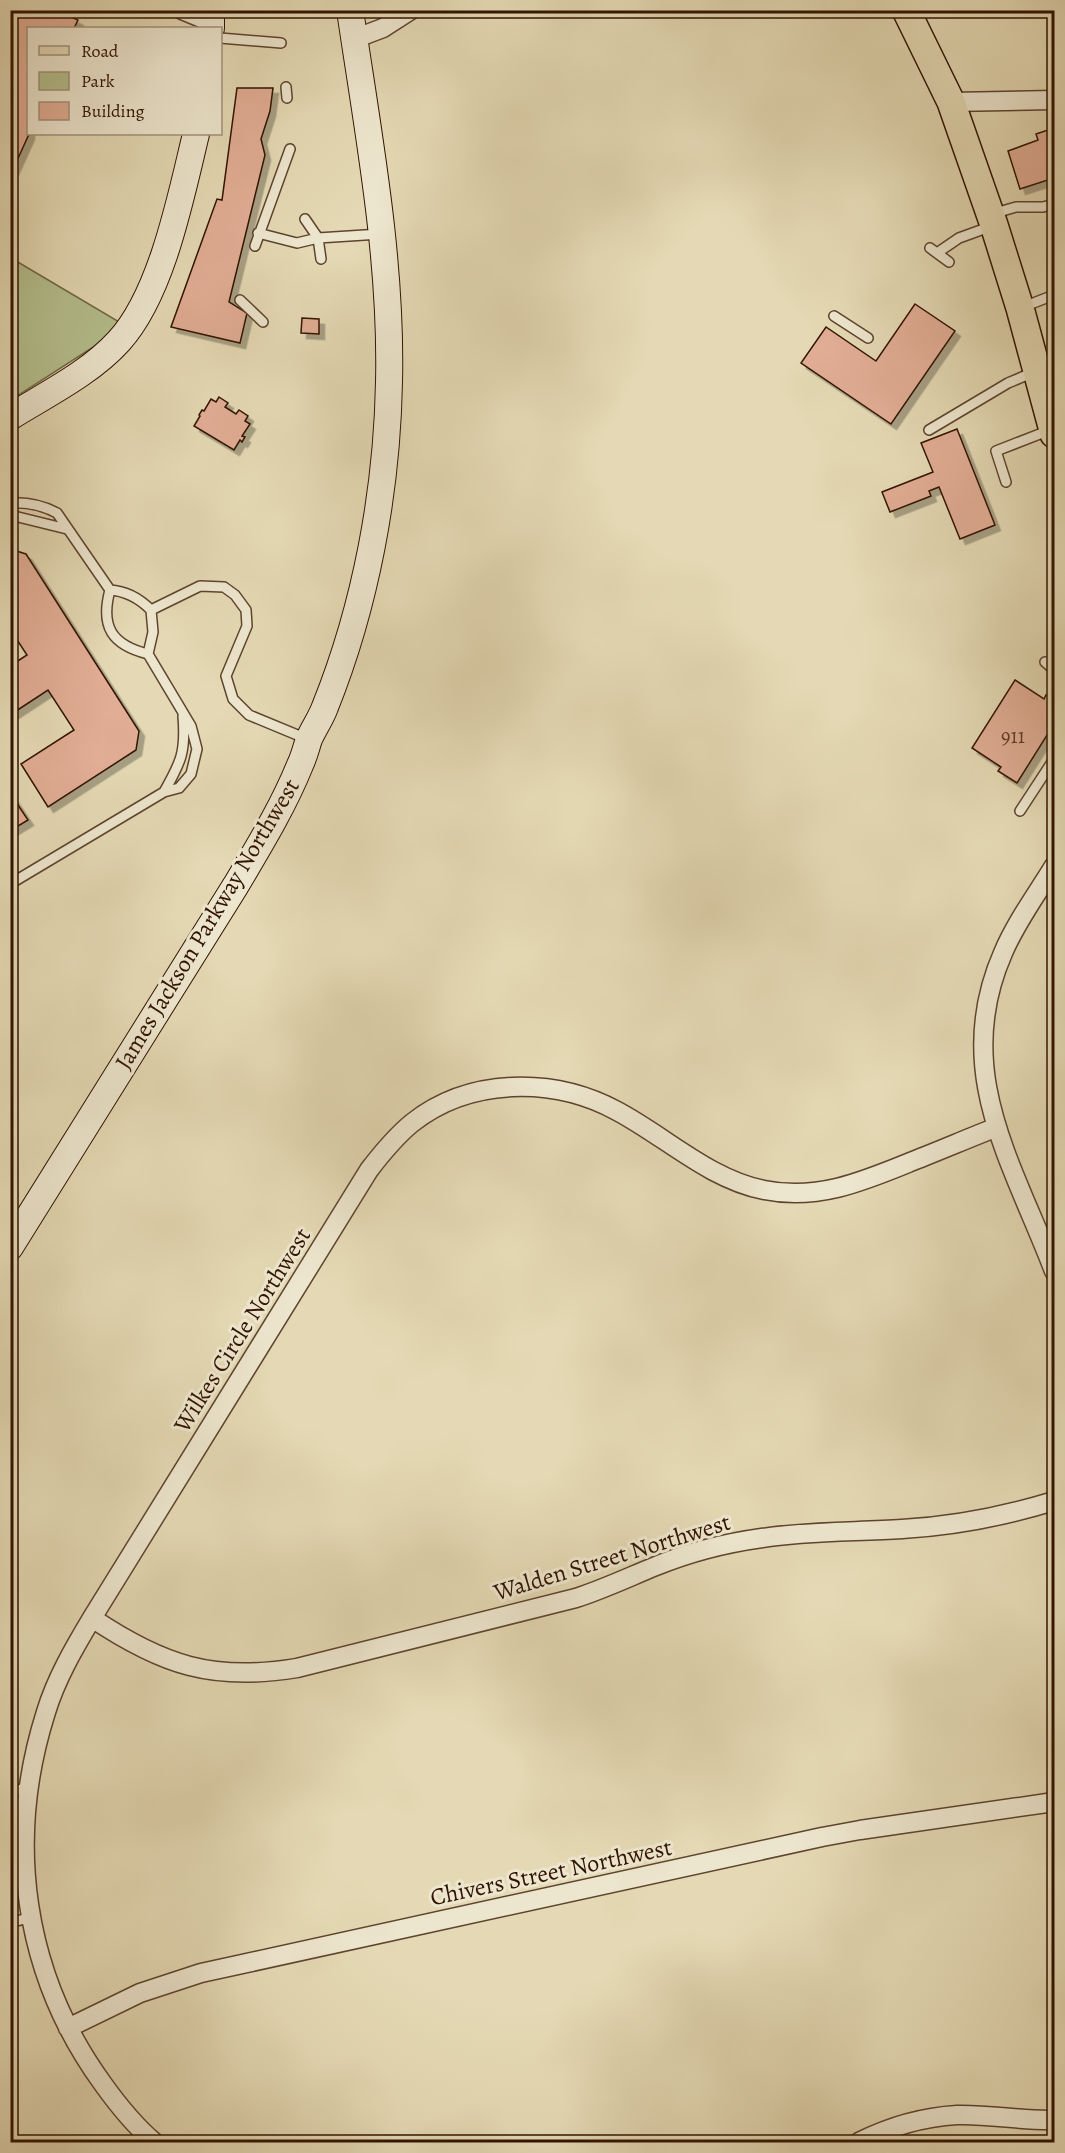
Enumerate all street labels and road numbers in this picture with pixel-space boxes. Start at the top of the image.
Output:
street label: James Jackson Parkway Northwest [107,772,307,1075]
street label: Wilkes Circle Northwest [166,1222,318,1439]
street label: Walden Street Northwest [489,1506,734,1609]
street label: Chivers Street Northwest [427,1831,675,1913]

